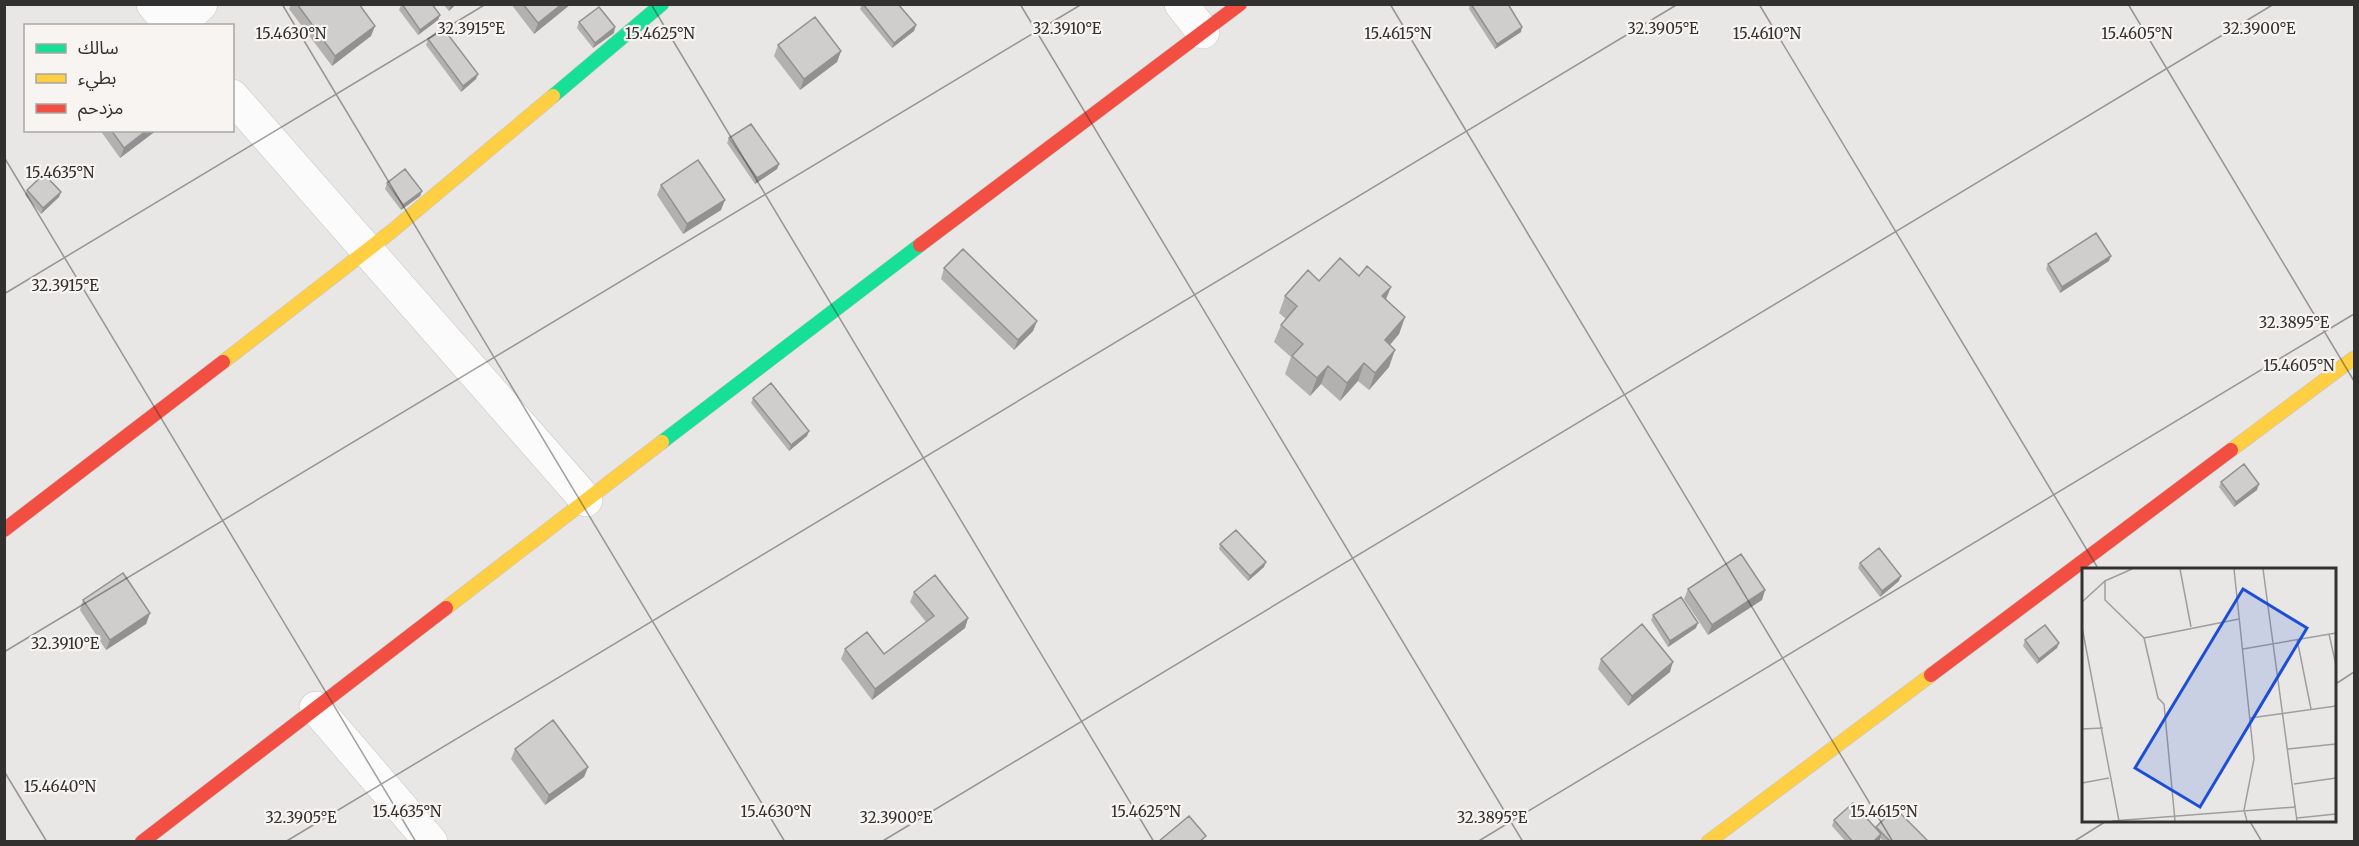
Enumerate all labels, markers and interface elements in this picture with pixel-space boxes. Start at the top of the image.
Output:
text: 32.3915°E [437,19,505,38]
text: 32.3910°E [1033,19,1102,38]
text: 32.3905°E [1627,19,1699,38]
text: 32.3900°E [2223,19,2296,38]
legend [24,24,234,132]
text: 15.4630°N [256,24,327,43]
text: 15.4625°N [625,24,695,43]
text: 15.4615°N [1364,24,1432,43]
text: 15.4610°N [1733,24,1802,43]
text: 15.4605°N [2101,24,2173,43]
text: سالك [78,36,119,59]
text: بطيء [78,66,116,91]
text: مزدحم [78,96,123,121]
text: 15.4635°N [26,163,95,182]
text: 32.3915°E [31,276,99,295]
text: 32.3895°E [2259,313,2330,332]
text: 15.4605°N [2263,356,2335,375]
inset map [2082,568,2335,822]
text: 32.3910°E [31,634,100,653]
text: 15.4640°N [24,777,97,796]
text: 15.4635°N [373,802,442,821]
text: 15.4630°N [741,802,812,821]
text: 15.4625°N [1111,802,1181,821]
text: 15.4615°N [1850,802,1918,821]
text: 32.3905°E [265,808,337,827]
text: 32.3900°E [860,808,933,827]
text: 32.3895°E [1457,808,1528,827]

